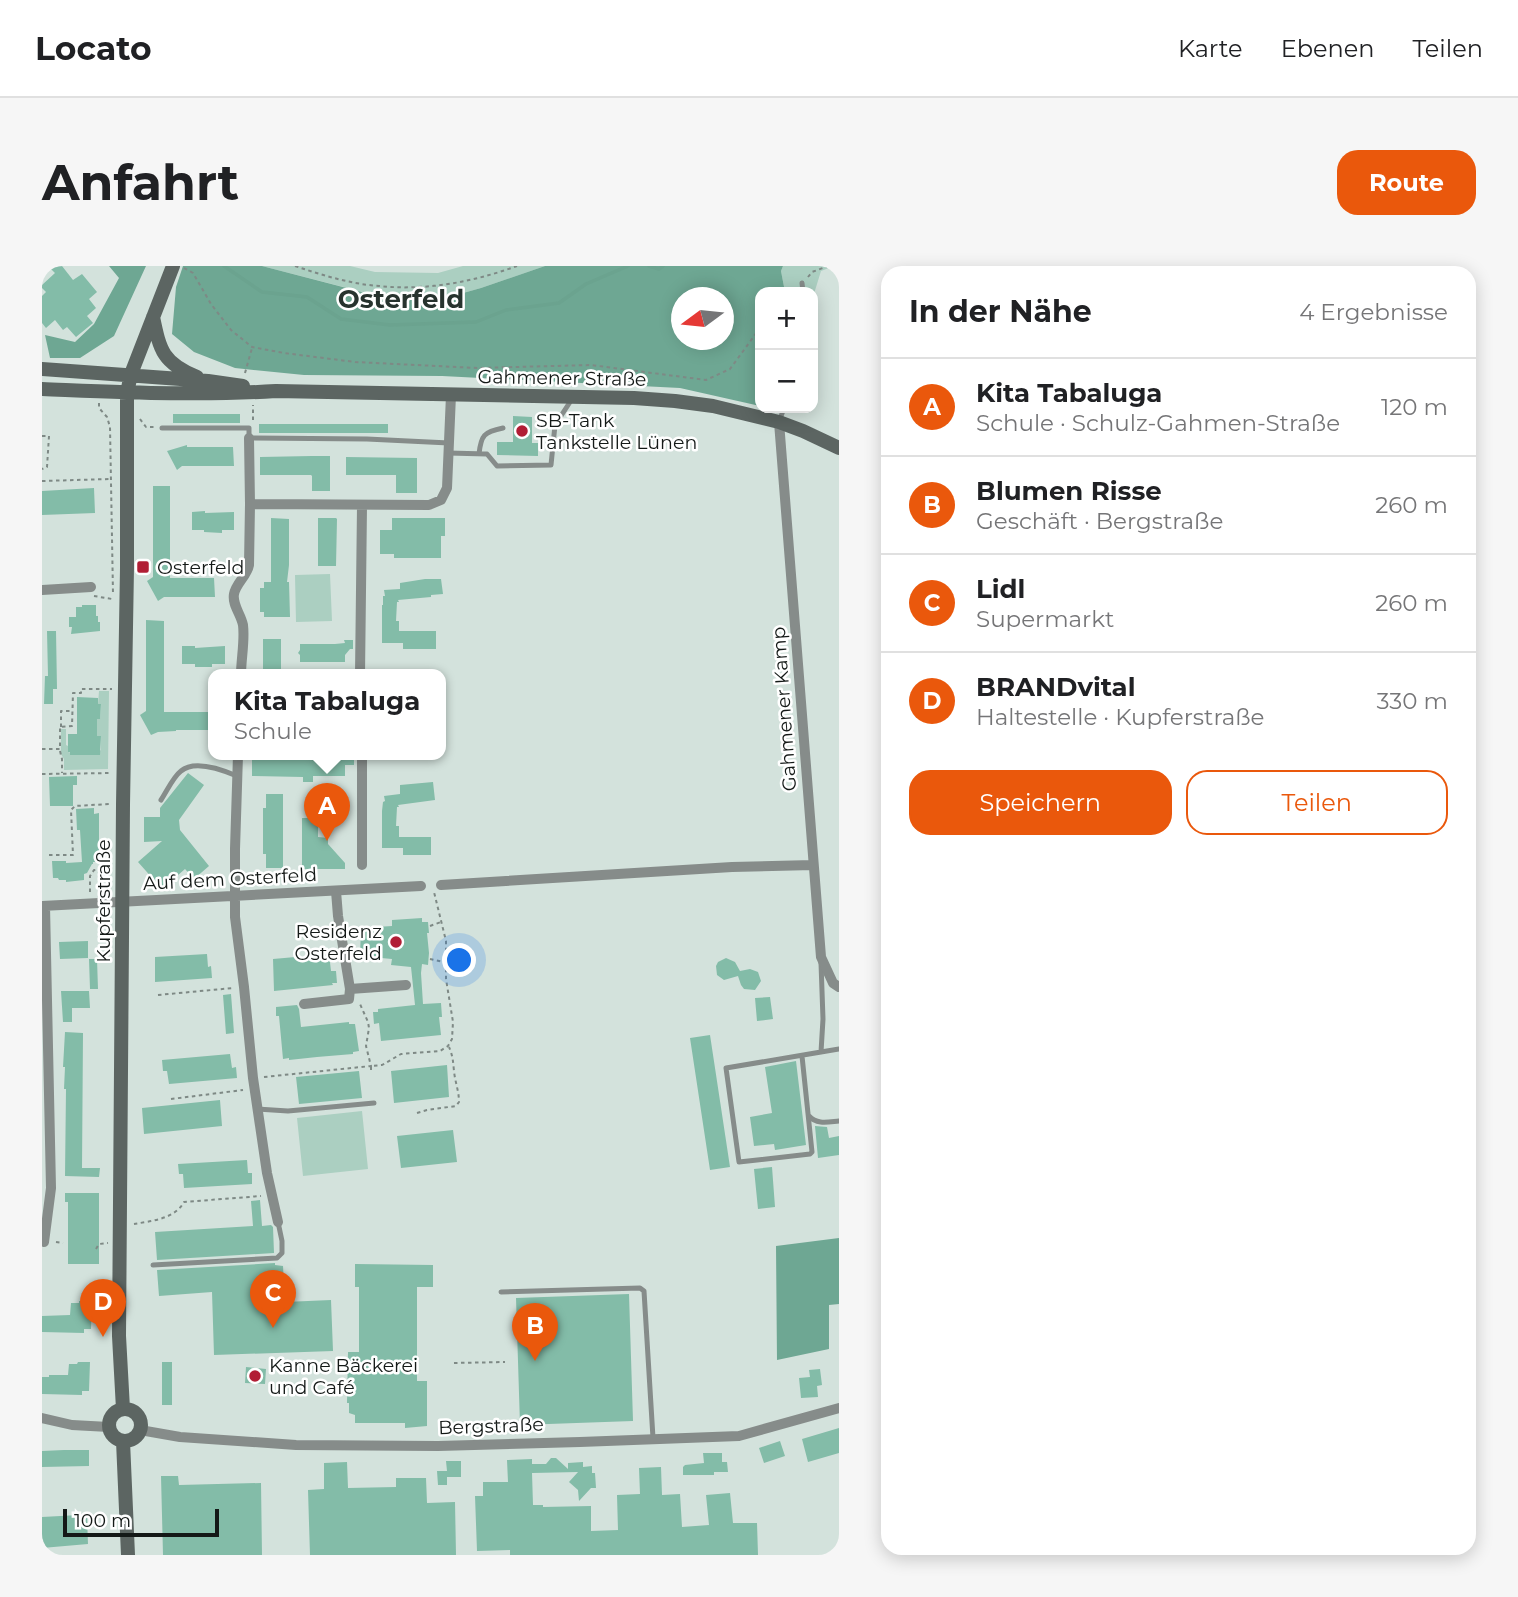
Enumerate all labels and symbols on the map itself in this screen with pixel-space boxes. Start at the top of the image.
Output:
district label: Osterfeld [338,283,464,315]
north arrow [671,287,734,350]
street label: Gahmener Straße [477,365,647,391]
place label: SB-Tank Tankstelle Lünen [536,409,697,454]
marker: SB-Tank Tankstelle Lünen [514,423,530,439]
place label: Osterfeld [157,556,244,579]
marker: Osterfeld [135,559,151,575]
street label: Gahmener Kamp [767,626,801,792]
pin: A [304,783,350,841]
street label: Kupferstraße [92,839,115,963]
street label: Auf dem Osterfeld [142,863,318,895]
place label: Residenz Osterfeld [295,920,382,965]
marker: Residenz Osterfeld [388,934,404,950]
your location [442,943,476,977]
pin: C [250,1270,296,1328]
pin: D [80,1279,126,1337]
pin: B [512,1303,558,1361]
place label: Kanne Bäckerei und Café [269,1354,418,1399]
marker: Kanne Bäckerei und Café [247,1368,263,1384]
street label: Bergstraße [438,1413,544,1439]
scale bar [63,1506,219,1538]

